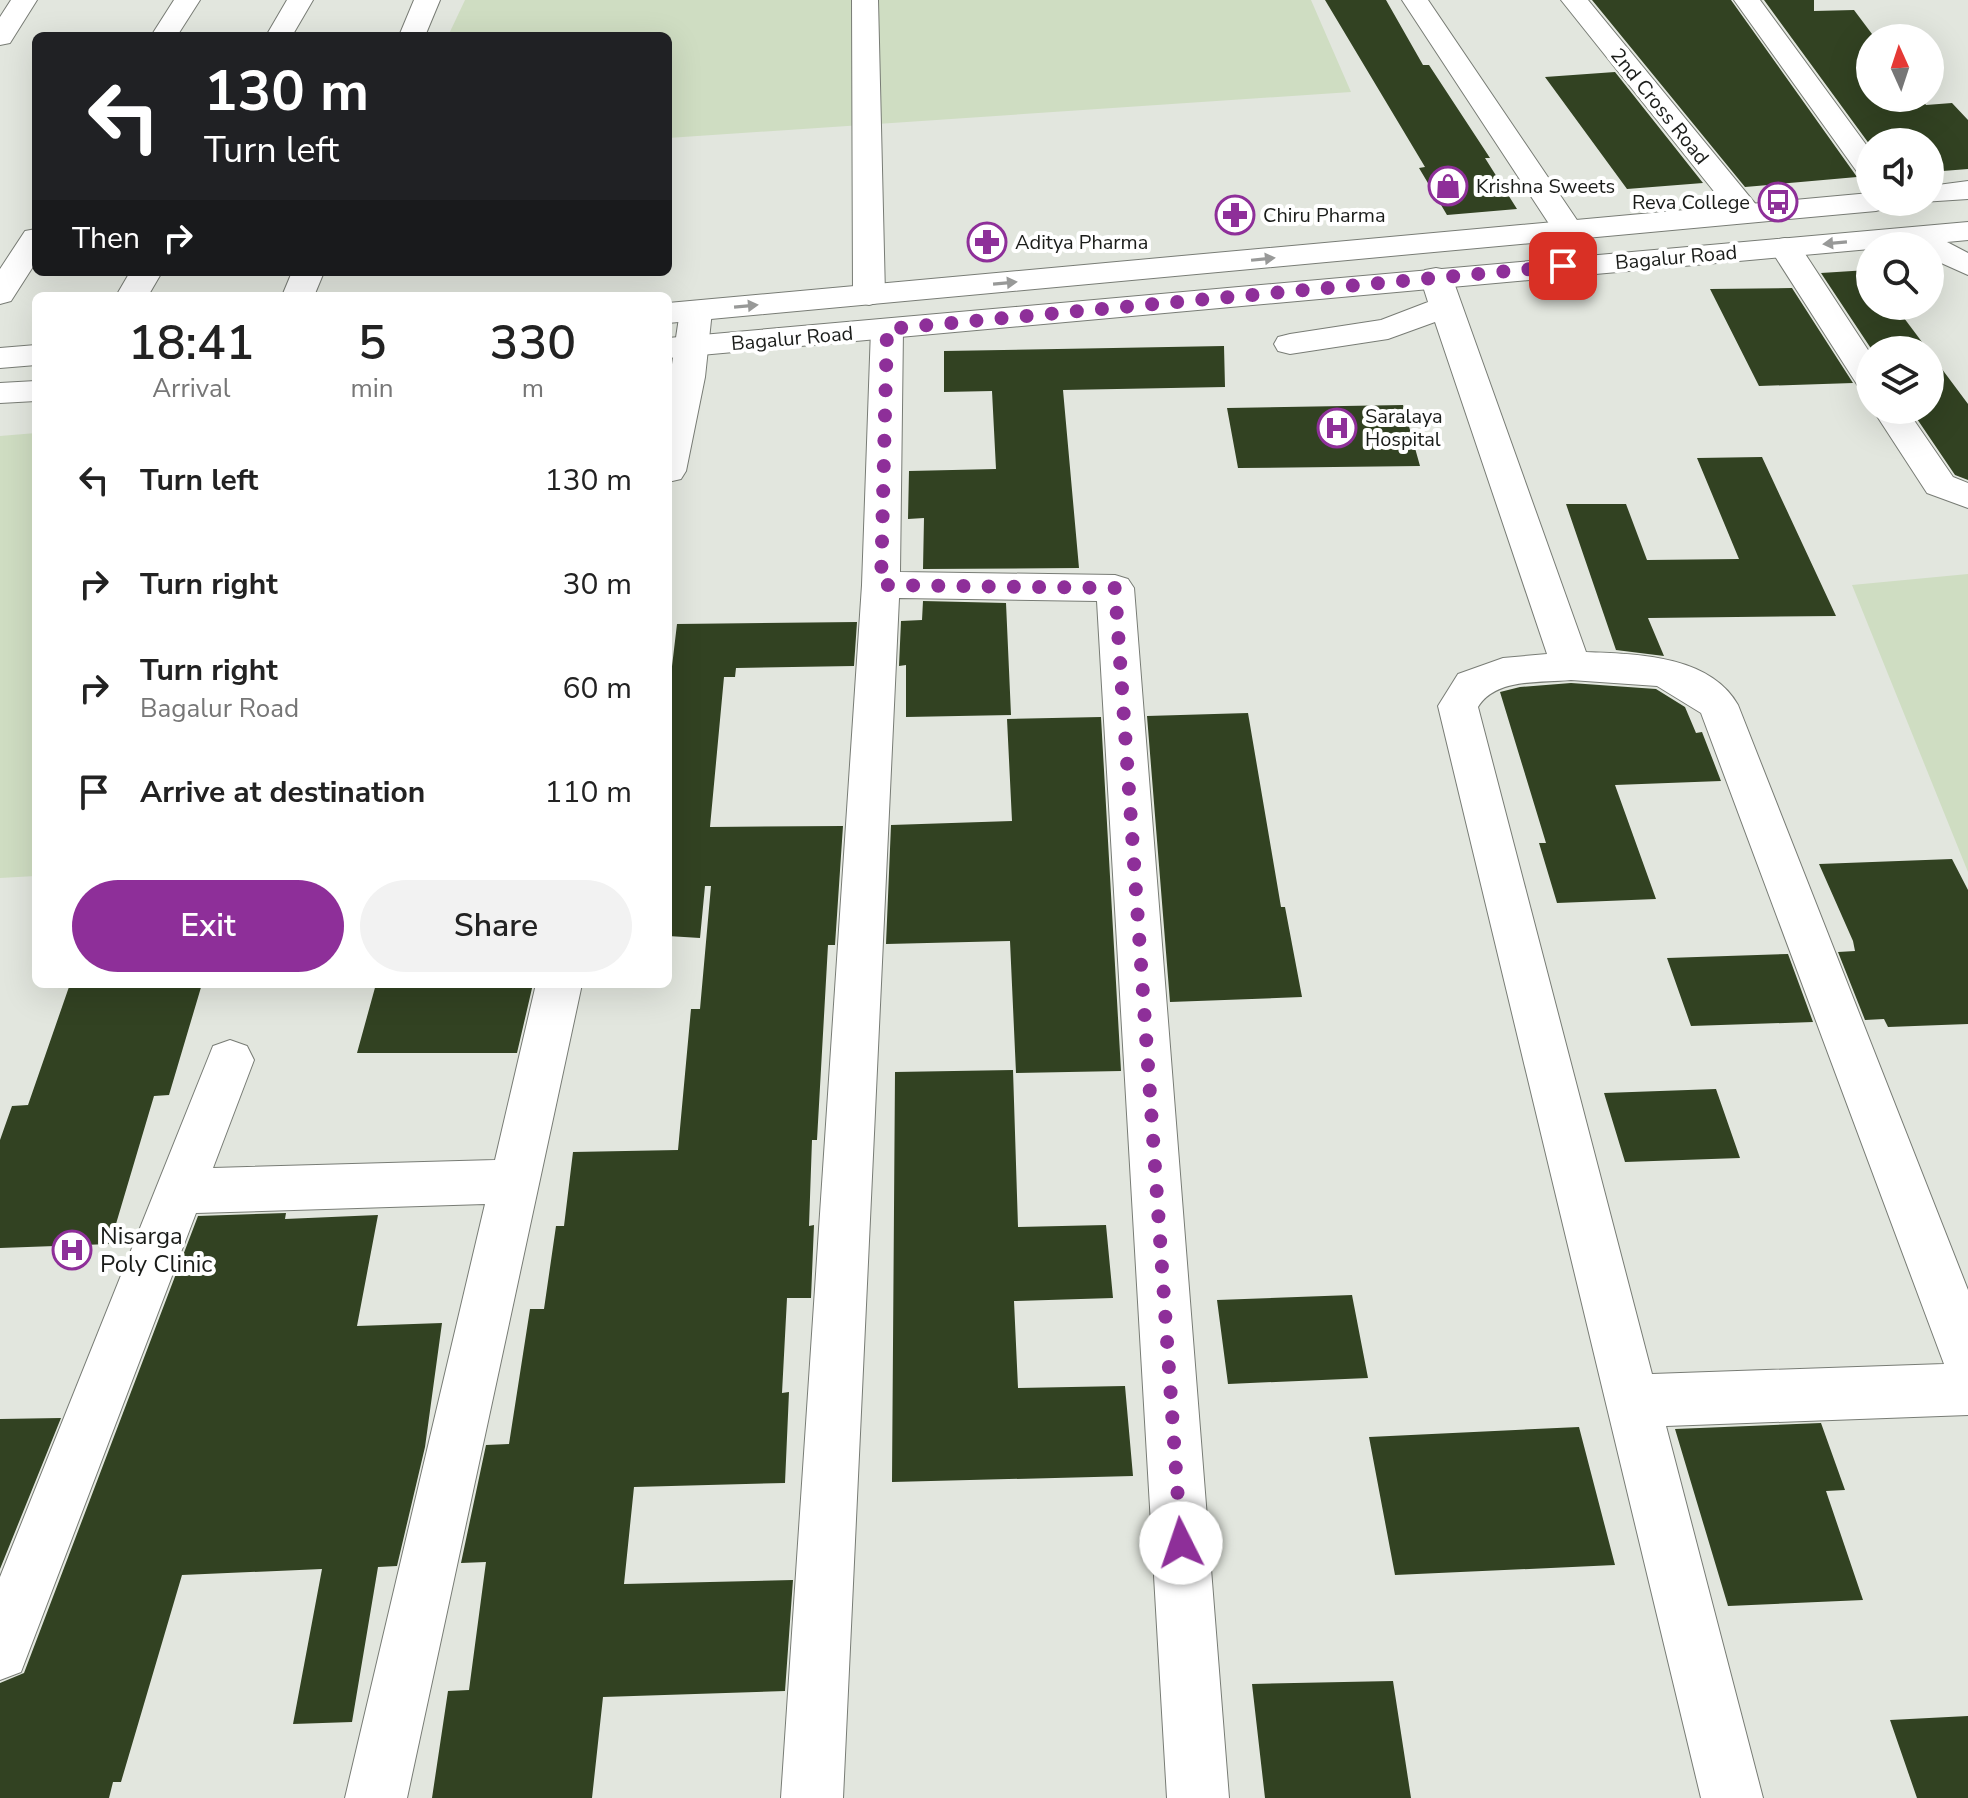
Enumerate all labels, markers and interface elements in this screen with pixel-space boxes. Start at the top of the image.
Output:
north arrow [1856,24,1944,112]
map controls [1856,24,1944,424]
street label: 2nd Cross Road [1604,42,1715,170]
text: 130 m [204,53,369,130]
icon: left [72,64,176,168]
text: Turn left [204,126,339,175]
button: sound [1856,128,1944,216]
shop icon: Krishna Sweets [1427,165,1469,207]
place label: Krishna Sweets [1476,173,1615,200]
bus stop icon: Reva College [1757,181,1799,223]
place label: Reva College [1632,189,1750,216]
pharmacy icon: Chiru Pharma [1214,194,1256,236]
place label: Chiru Pharma [1263,202,1385,229]
icon: right [156,216,200,260]
text: Then [72,218,140,259]
pharmacy icon: Aditya Pharma [966,221,1008,263]
place label: Aditya Pharma [1015,229,1148,256]
pin [1529,232,1597,300]
button: search [1856,232,1944,320]
one-way arrow [1822,237,1847,250]
street label: Bagalur Road [1614,239,1738,276]
icon: arrive [1541,244,1585,288]
one-way arrow [1251,252,1276,265]
one-way arrow [993,276,1018,289]
one-way arrow [734,300,759,313]
text: 18:41 [128,310,255,376]
text: 5 [358,310,386,376]
text: 330 [490,310,576,376]
street label: Bagalur Road [730,320,854,357]
button: layers [1856,336,1944,424]
text: Arrival [152,371,230,406]
text: min [351,371,394,406]
text: m [522,371,544,406]
place label: Saralaya Hospital [1365,403,1443,453]
hospital icon: Saralaya Hospital [1316,407,1358,449]
icon: left [72,458,116,502]
text: Turn left [140,460,258,501]
text: 130 m [545,460,632,501]
icon: right [72,562,116,606]
text: Turn right [140,564,278,605]
text: 30 m [563,564,632,605]
text: Turn right [140,650,278,691]
icon: right [72,666,116,710]
text: 60 m [563,668,632,709]
text: Bagalur Road [140,691,299,726]
icon: arrive [72,770,116,814]
text: Arrive at destination [140,772,425,813]
text: 110 m [545,772,632,813]
button: Exit [72,880,344,972]
button: Share [360,880,632,972]
place label: Nisarga Poly Clinic [100,1220,212,1280]
hospital icon: Nisarga Poly Clinic [51,1229,93,1271]
position arrow [1139,1501,1223,1585]

